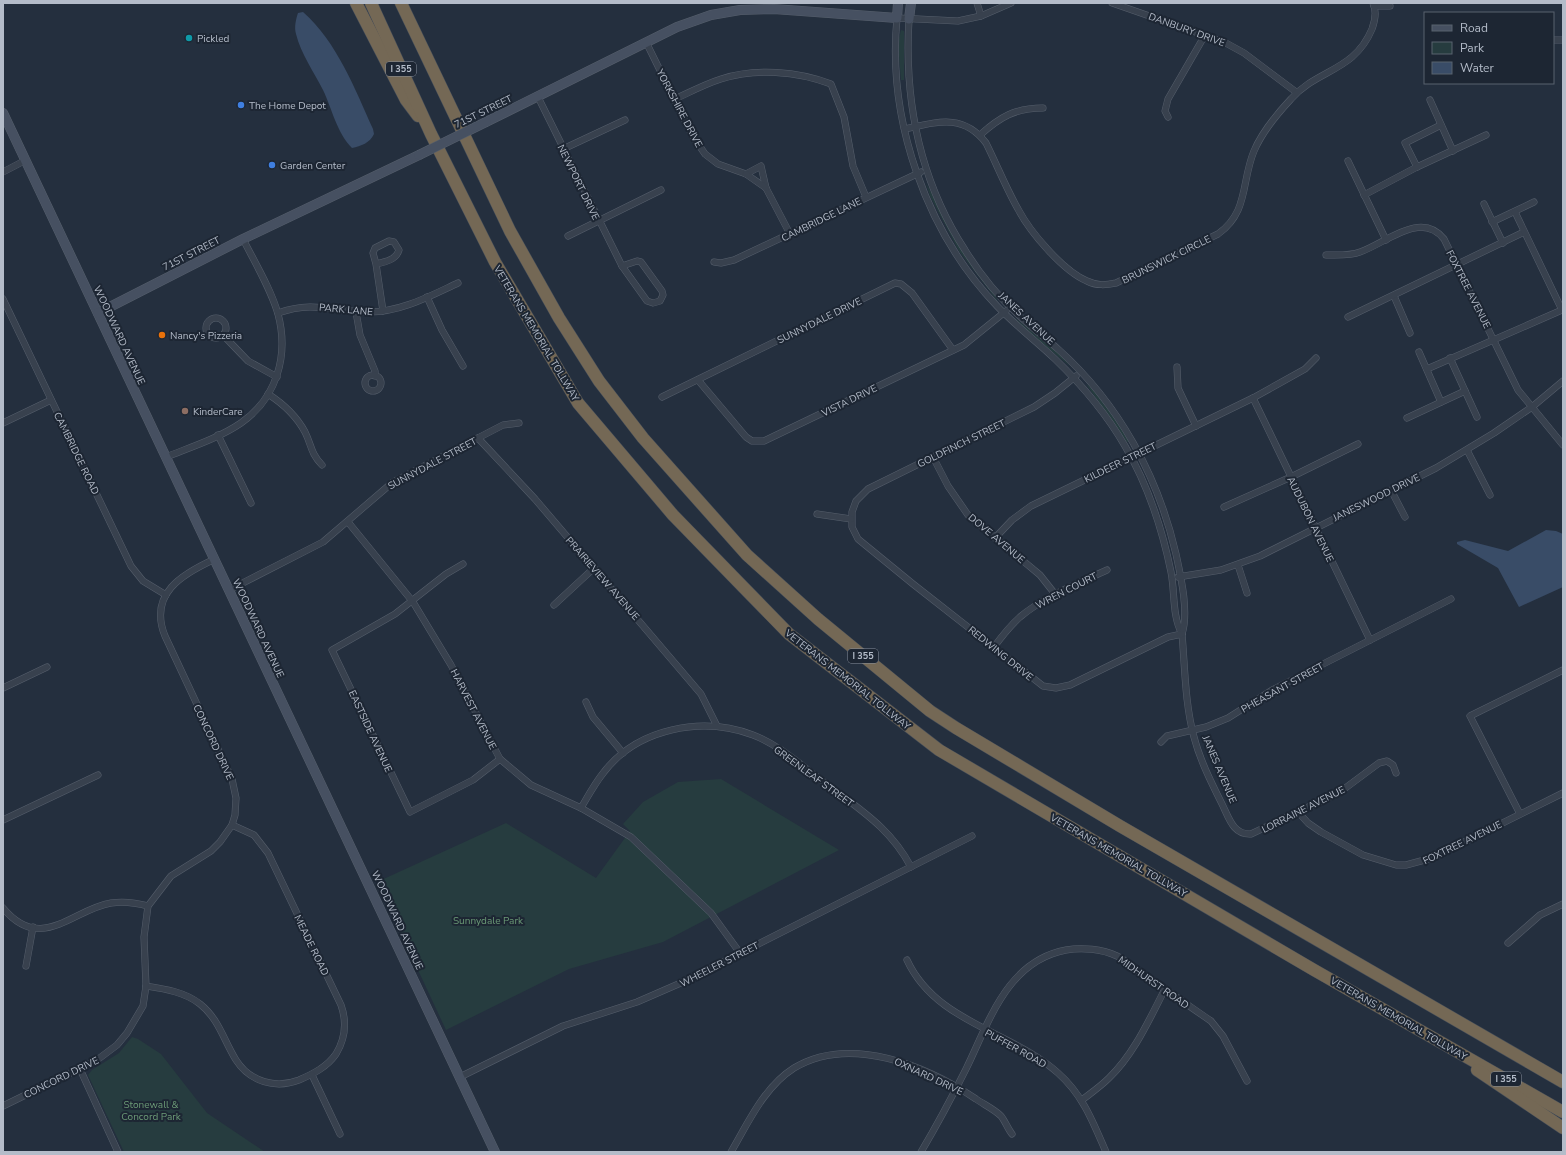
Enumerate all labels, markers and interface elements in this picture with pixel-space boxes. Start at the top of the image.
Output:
street label: DANBURY DRIVE [1146,10,1227,50]
legend [1424,12,1554,84]
text: Road [1460,20,1488,36]
place label: Pickled [197,32,230,46]
marker: Pickled [184,33,194,43]
text: Park [1460,40,1485,56]
text: Water [1460,60,1494,76]
road number: I 355 [386,62,416,76]
street label: YORKSHIRE DRIVE [652,66,706,150]
street label: 71ST STREET [452,92,515,132]
place label: The Home Depot [249,99,326,113]
marker: The Home Depot [236,100,246,110]
street label: NEWPORT DRIVE [554,142,603,223]
place label: Garden Center [280,159,346,173]
marker: Garden Center [267,160,277,170]
street label: CAMBRIDGE LANE [779,194,864,245]
street label: BRUNSWICK CIRCLE [1120,232,1213,287]
street label: 71ST STREET [160,233,223,274]
street label: FOXTREE AVENUE [1442,248,1494,331]
street label: VETERANS MEMORIAL TOLLWAY [490,262,583,405]
street label: WOODWARD AVENUE [90,284,148,387]
street label: JANES AVENUE [994,288,1058,349]
street label: SUNNYDALE DRIVE [775,294,864,347]
street label: PARK LANE [318,301,374,319]
place label: Nancy's Pizzeria [170,329,242,343]
marker: Nancy's Pizzeria [157,330,167,340]
street label: VISTA DRIVE [819,381,880,421]
place label: KinderCare [193,405,243,419]
marker: KinderCare [180,406,190,416]
street label: CAMBRIDGE ROAD [50,410,102,497]
street label: GOLDFINCH STREET [915,416,1008,471]
street label: SUNNYDALE STREET [385,434,479,493]
street label: KILDEER STREET [1082,439,1159,486]
street label: JANESWOOD DRIVE [1330,471,1422,526]
street label: AUDUBON AVENUE [1283,474,1337,565]
street label: DOVE AVENUE [965,511,1028,567]
street label: PRAIRIEVIEW AVENUE [562,534,643,624]
street label: WREN COURT [1033,569,1100,612]
street label: WOODWARD AVENUE [229,577,287,680]
street label: REDWING DRIVE [965,623,1036,684]
street label: VETERANS MEMORIAL TOLLWAY [781,626,914,734]
road number: I 355 [848,649,878,663]
street label: PHEASANT STREET [1239,659,1326,716]
street label: HARVEST AVENUE [447,667,500,752]
street label: EASTSIDE AVENUE [345,688,395,775]
street label: CONCORD DRIVE [189,702,237,783]
street label: JANES AVENUE [1198,732,1240,806]
street label: GREENLEAF STREET [771,743,856,811]
street label: LORRAINE AVENUE [1259,783,1348,837]
street label: VETERANS MEMORIAL TOLLWAY [1047,810,1190,901]
street label: FOXTREE AVENUE [1421,818,1504,868]
street label: WOODWARD AVENUE [368,869,426,972]
street label: MEADE ROAD [290,913,332,978]
park label: Sunnydale Park [453,914,524,928]
street label: WHEELER STREET [677,939,761,991]
street label: MIDHURST ROAD [1115,953,1192,1013]
street label: VETERANS MEMORIAL TOLLWAY [1327,973,1470,1064]
street label: PUFFER ROAD [982,1026,1049,1072]
street label: CONCORD DRIVE [22,1054,101,1102]
street label: OXNARD DRIVE [892,1055,966,1099]
road number: I 355 [1491,1072,1521,1086]
park label: Stonewall & Concord Park [121,1098,182,1124]

